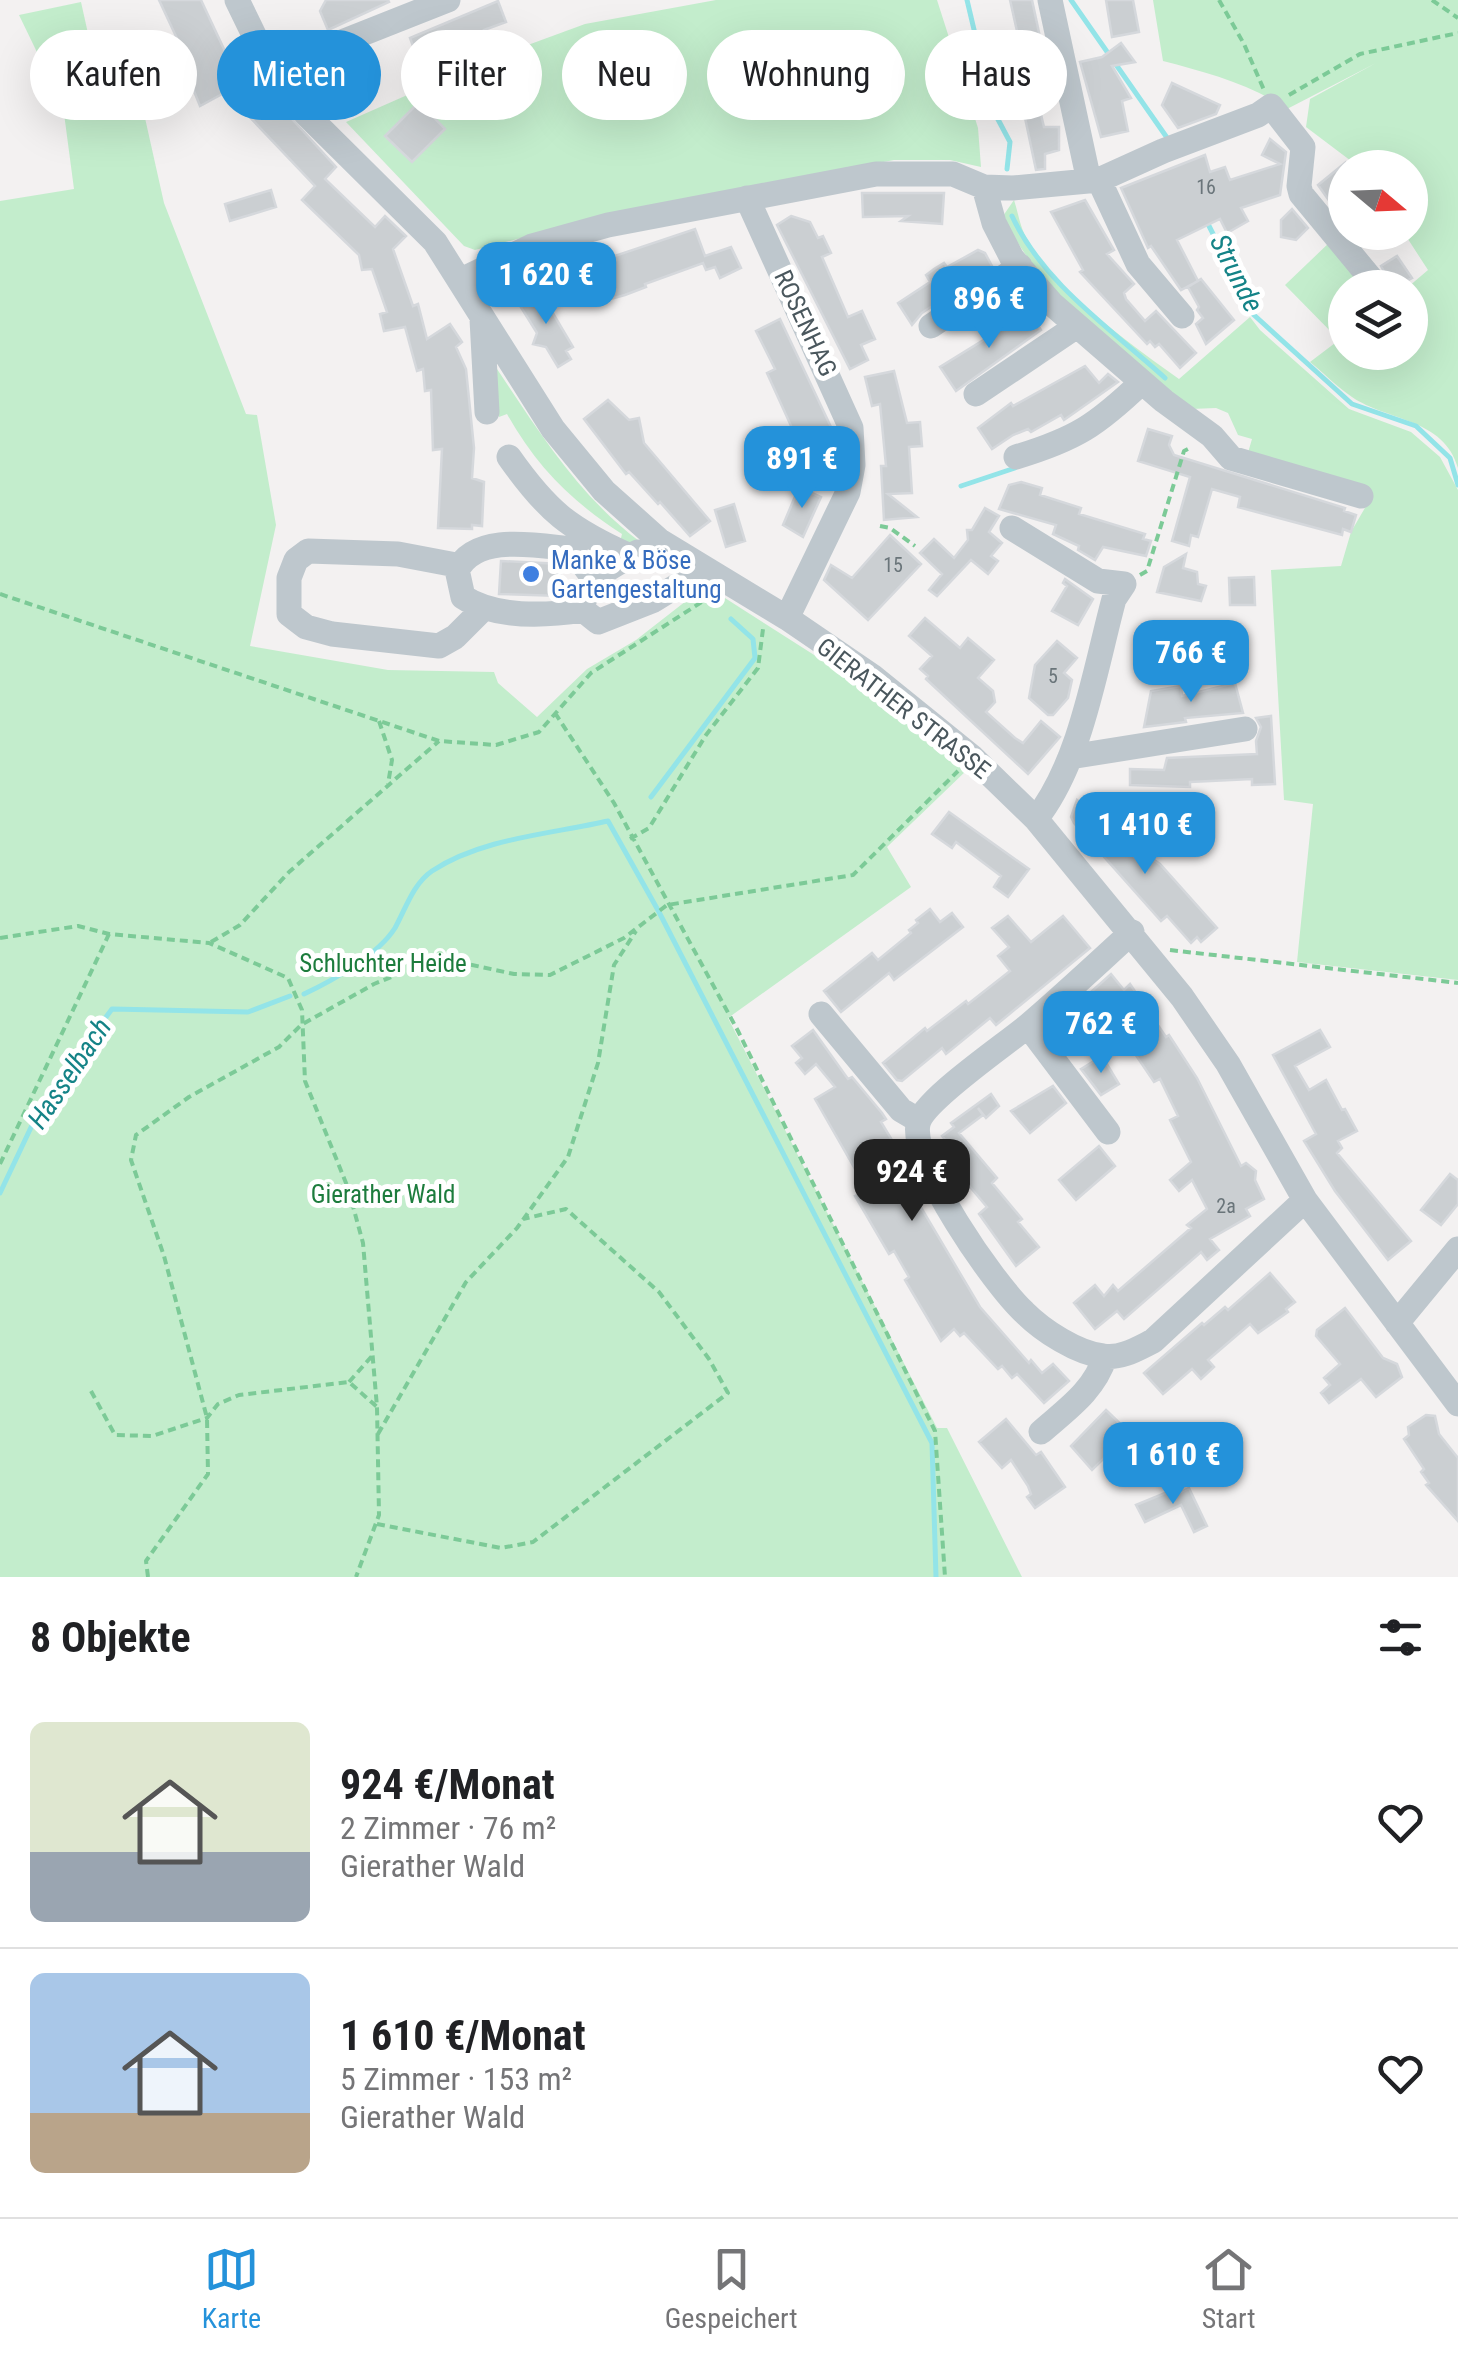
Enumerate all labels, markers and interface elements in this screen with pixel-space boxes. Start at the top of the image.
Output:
chip: Kaufen [30,30,197,120]
chip: Mieten [217,30,381,120]
chip: Filter [401,30,542,120]
chip: Neu [562,30,687,120]
chip: Wohnung [707,30,905,120]
chip: Haus [925,30,1067,120]
north arrow [1328,150,1428,250]
map controls [1328,150,1428,370]
house number: 16 [1196,175,1216,199]
water label: Strunde [1203,229,1270,318]
pin: 1 620 € [454,242,638,327]
text: 1 620 € [498,255,594,293]
street label: ROSENHAG [768,265,843,381]
pin: 896 € [919,266,1059,351]
button: layers [1328,270,1428,370]
text: 896 € [953,279,1025,317]
pin: 891 € [732,426,872,511]
text: 891 € [766,439,838,477]
place label: Manke & Böse Gartengestaltung [551,546,722,604]
house number: 15 [883,553,903,577]
marker: Manke & Böse Gartengestaltung [520,563,542,585]
pin: 766 € [1121,620,1261,705]
street label: GIERATHER STRASSE [811,632,996,785]
text: 766 € [1155,633,1227,671]
house number: 5 [1048,664,1058,688]
pin: 1 410 € [1053,792,1237,877]
text: 1 410 € [1097,805,1193,843]
park label: Schluchter Heide [299,949,467,978]
pin: 762 € [1031,991,1171,1076]
text: 762 € [1065,1004,1137,1042]
water label: Hasselbach [21,1012,118,1135]
pin: 924 € [842,1139,982,1224]
text: 924 € [876,1152,948,1190]
park label: Gierather Wald [311,1180,455,1209]
house number: 2a [1216,1194,1236,1218]
pin: 1 610 € [1081,1422,1265,1507]
text: 1 610 € [1125,1435,1221,1473]
icon: filters [1373,1610,1428,1665]
text: 8 Objekte [30,1613,191,1662]
text: 924 €/Monat [340,1760,555,1809]
icon: home [110,1762,230,1882]
icon: heart [1373,1795,1428,1850]
text: 2 Zimmer · 76 m² [340,1809,556,1847]
text: Gierather Wald [340,1847,525,1885]
text: 1 610 €/Monat [340,2011,586,2060]
icon: home [110,2013,230,2133]
icon: heart [1373,2046,1428,2101]
text: 5 Zimmer · 153 m² [340,2060,572,2098]
text: Gierather Wald [340,2098,525,2136]
tab: Karte [202,2242,261,2335]
tab: Gespeichert [665,2242,798,2335]
tab: Start [1201,2242,1256,2335]

